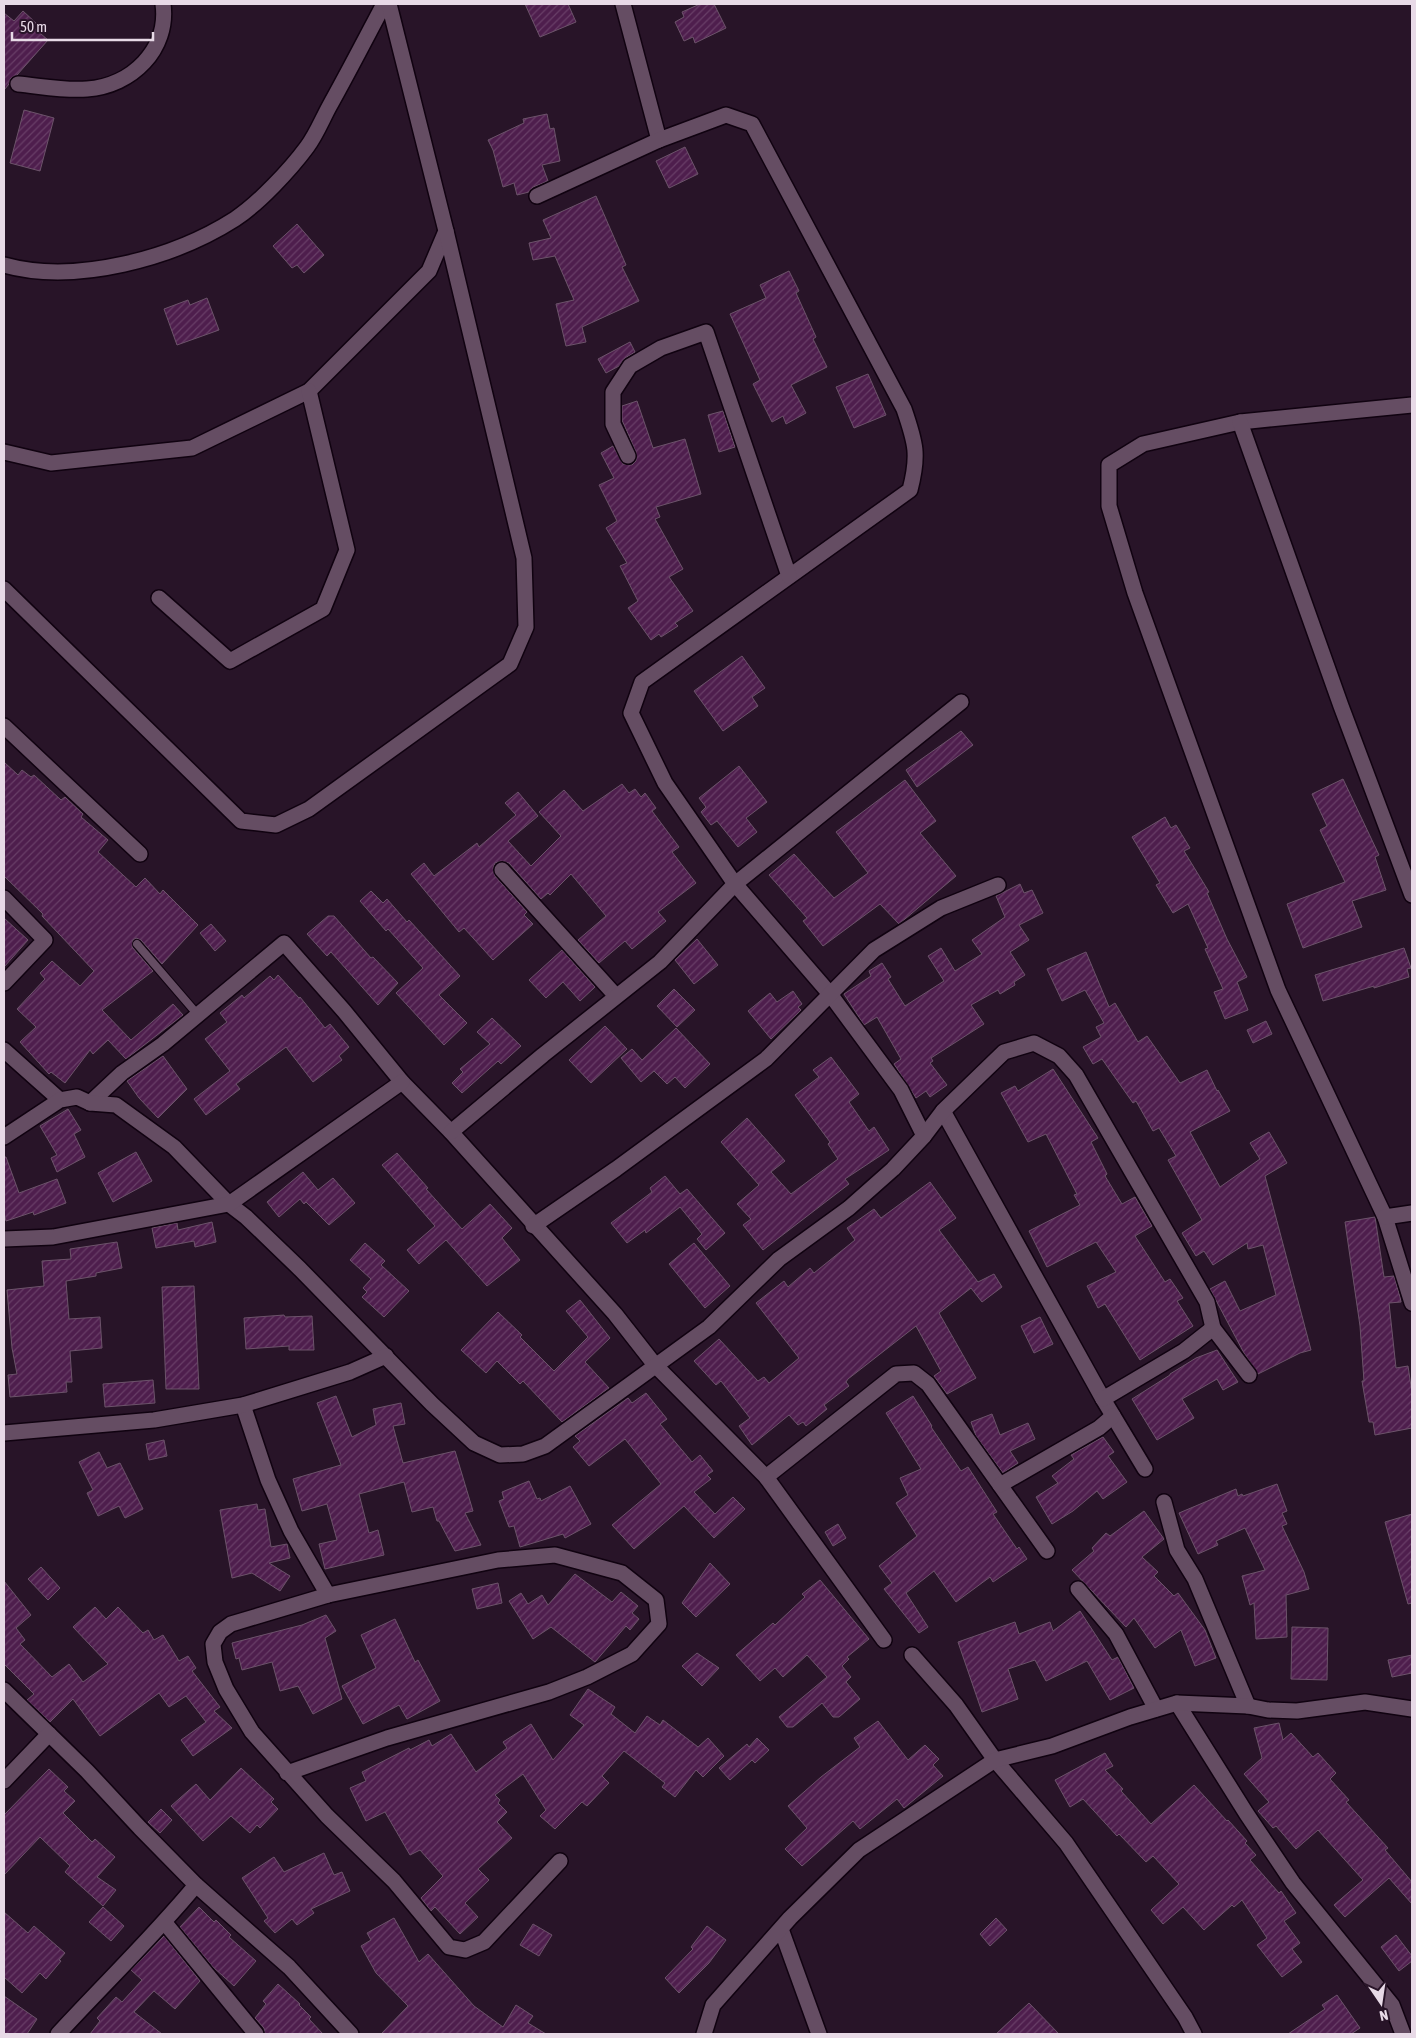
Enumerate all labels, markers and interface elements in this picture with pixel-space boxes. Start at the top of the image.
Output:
scale bar [12,10,154,42]
text: 50 m [20,18,47,35]
north arrow [1356,1978,1406,2028]
text: N [1378,2007,1390,2024]

